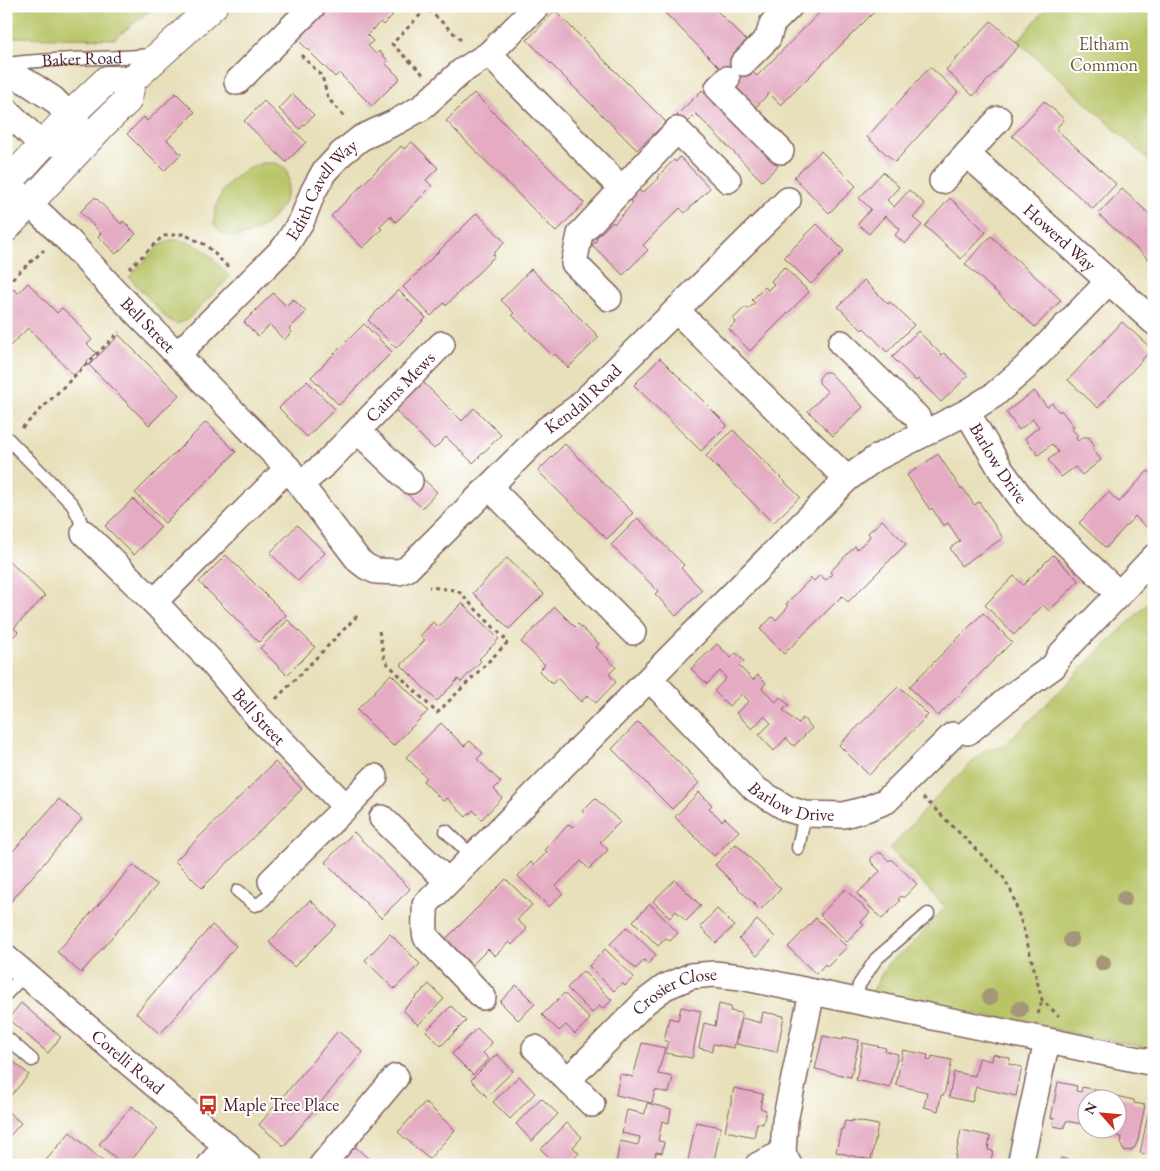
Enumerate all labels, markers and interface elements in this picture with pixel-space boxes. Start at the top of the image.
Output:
park label: Eltham Common [1070,32,1139,76]
street label: Baker Road [41,45,123,72]
street label: Edith Cavell Way [280,133,362,245]
street label: Howerd Way [1019,198,1101,276]
street label: Bell Street [116,292,181,358]
street label: Cairns Mews [360,346,440,427]
street label: Kendall Road [540,358,627,438]
street label: Barlow Drive [965,418,1033,508]
street label: Bell Street [227,683,291,750]
street label: Barlow Drive [743,777,835,826]
street label: Crosier Close [626,962,718,1020]
street label: Corelli Road [87,1024,170,1100]
north arrow [1078,1088,1128,1138]
place label: Maple Tree Place [223,1093,339,1116]
bus stop icon: Maple Tree Place [197,1094,219,1116]
text: N [1080,1098,1101,1117]

